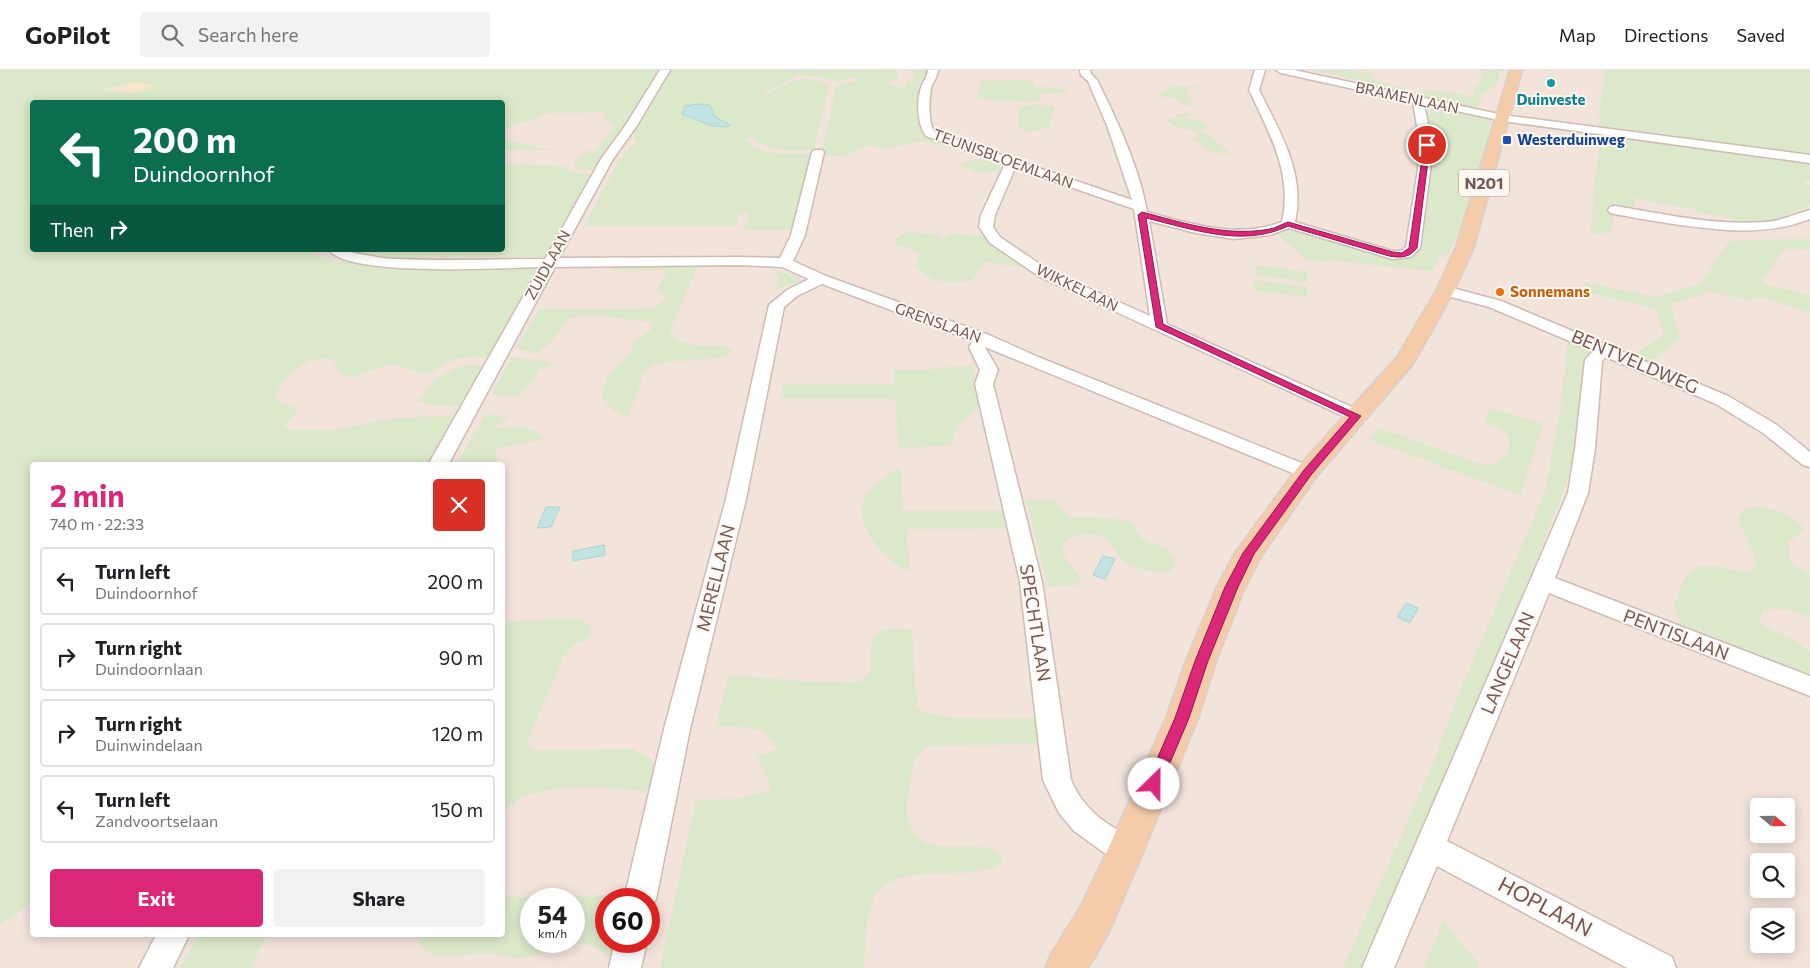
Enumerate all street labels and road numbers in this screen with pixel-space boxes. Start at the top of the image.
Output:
street label: BRAMENLAAN [1354,77,1461,117]
street label: TEUNISBLOEMLAAN [931,124,1076,192]
road number: N201 [1459,170,1509,196]
street label: ZUIDLAAN [521,227,574,302]
street label: WIKKELAAN [1033,259,1121,315]
street label: GRENSLAAN [893,298,984,346]
street label: BENTVELDWEG [1569,324,1702,398]
street label: MERELLAAN [691,522,739,634]
street label: SPECHTLAAN [1016,563,1056,683]
street label: PENTISLAAN [1620,604,1732,664]
street label: LANGELAAN [1476,608,1538,717]
street label: HOPLAAN [1494,870,1597,941]

